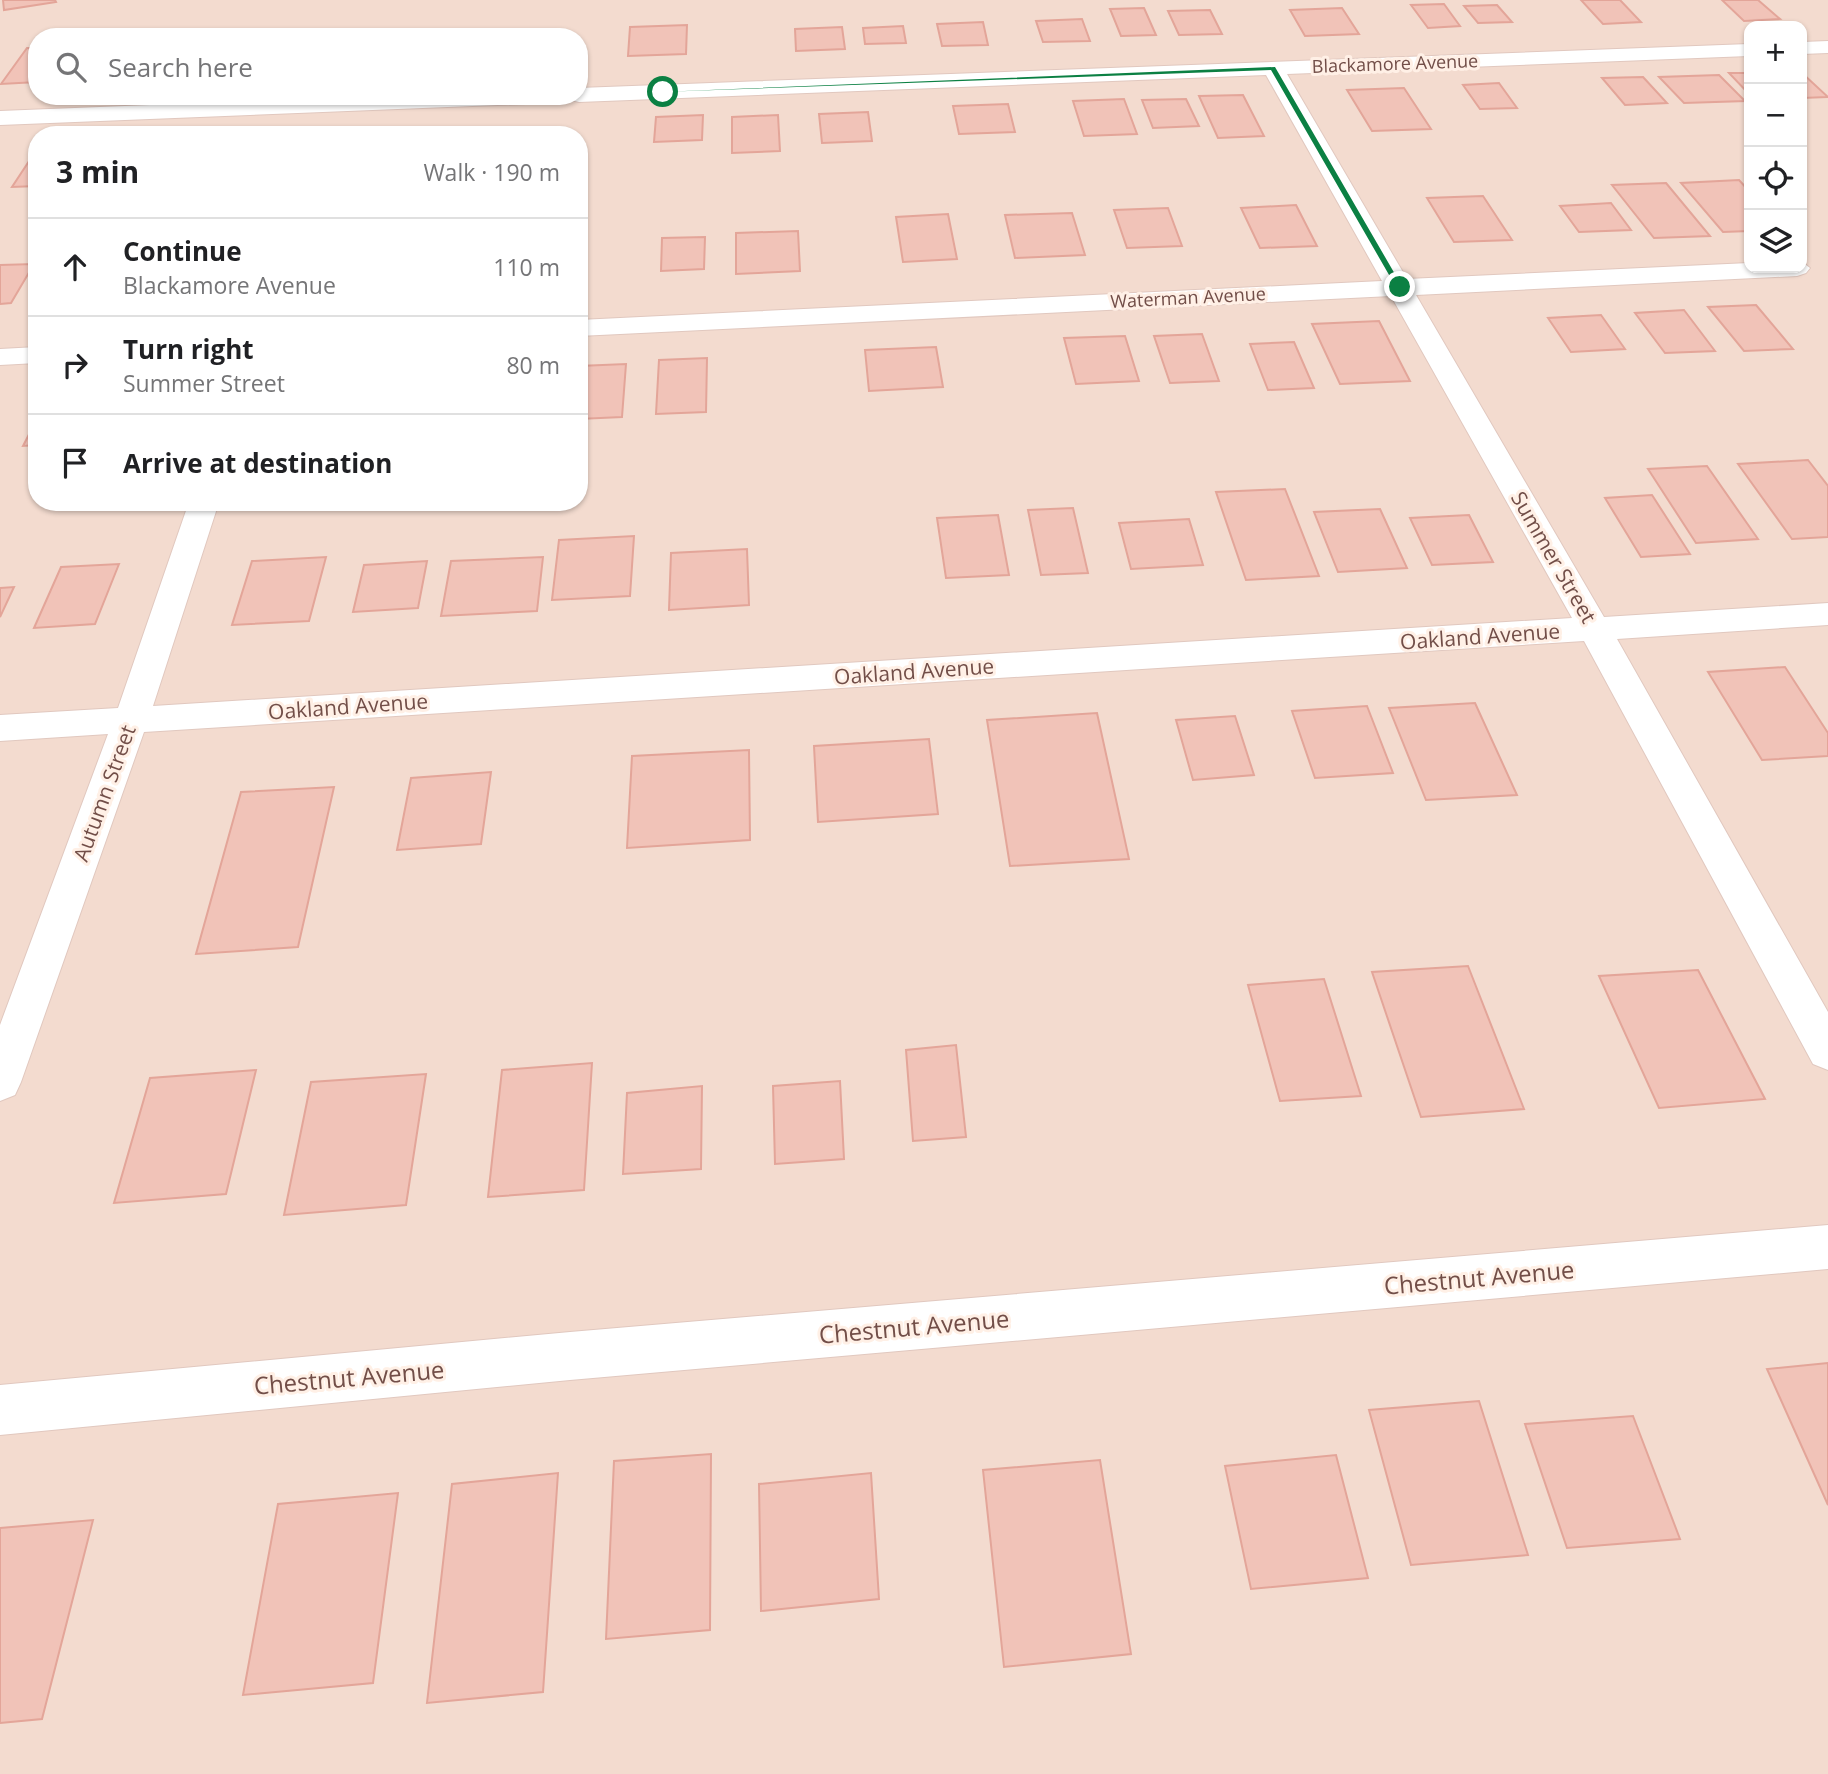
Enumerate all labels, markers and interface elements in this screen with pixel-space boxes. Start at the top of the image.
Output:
map controls [1744,21,1807,273]
button: + [1744,21,1807,84]
search box [28,28,588,105]
icon: search [52,48,90,86]
street label: Blackamore Avenue [1311,48,1479,78]
text: Search here [108,49,253,85]
route start [647,76,678,107]
button: − [1744,84,1807,147]
button: locate [1744,147,1807,210]
text: 3 min [56,151,139,192]
text: Walk · 190 m [423,156,560,188]
button: layers [1744,210,1807,273]
text: Continue [123,233,242,269]
icon: ahead [56,248,94,286]
text: 110 m [493,251,560,283]
text: Blackamore Avenue [123,269,336,301]
route end [1384,271,1415,302]
street label: Waterman Avenue [1110,281,1266,313]
text: Turn right [123,331,254,367]
icon: right [56,346,94,384]
text: 80 m [506,349,560,381]
text: Summer Street [123,367,285,399]
icon: arrive [56,444,94,482]
text: Arrive at destination [123,445,392,481]
street label: Summer Street [1505,486,1603,628]
street label: Oakland Avenue [1399,616,1561,656]
street label: Oakland Avenue [833,651,995,691]
street label: Oakland Avenue [267,686,429,726]
street label: Autumn Street [66,721,142,865]
street label: Chestnut Avenue [1382,1252,1576,1302]
street label: Chestnut Avenue [817,1301,1011,1351]
street label: Chestnut Avenue [252,1352,446,1402]

